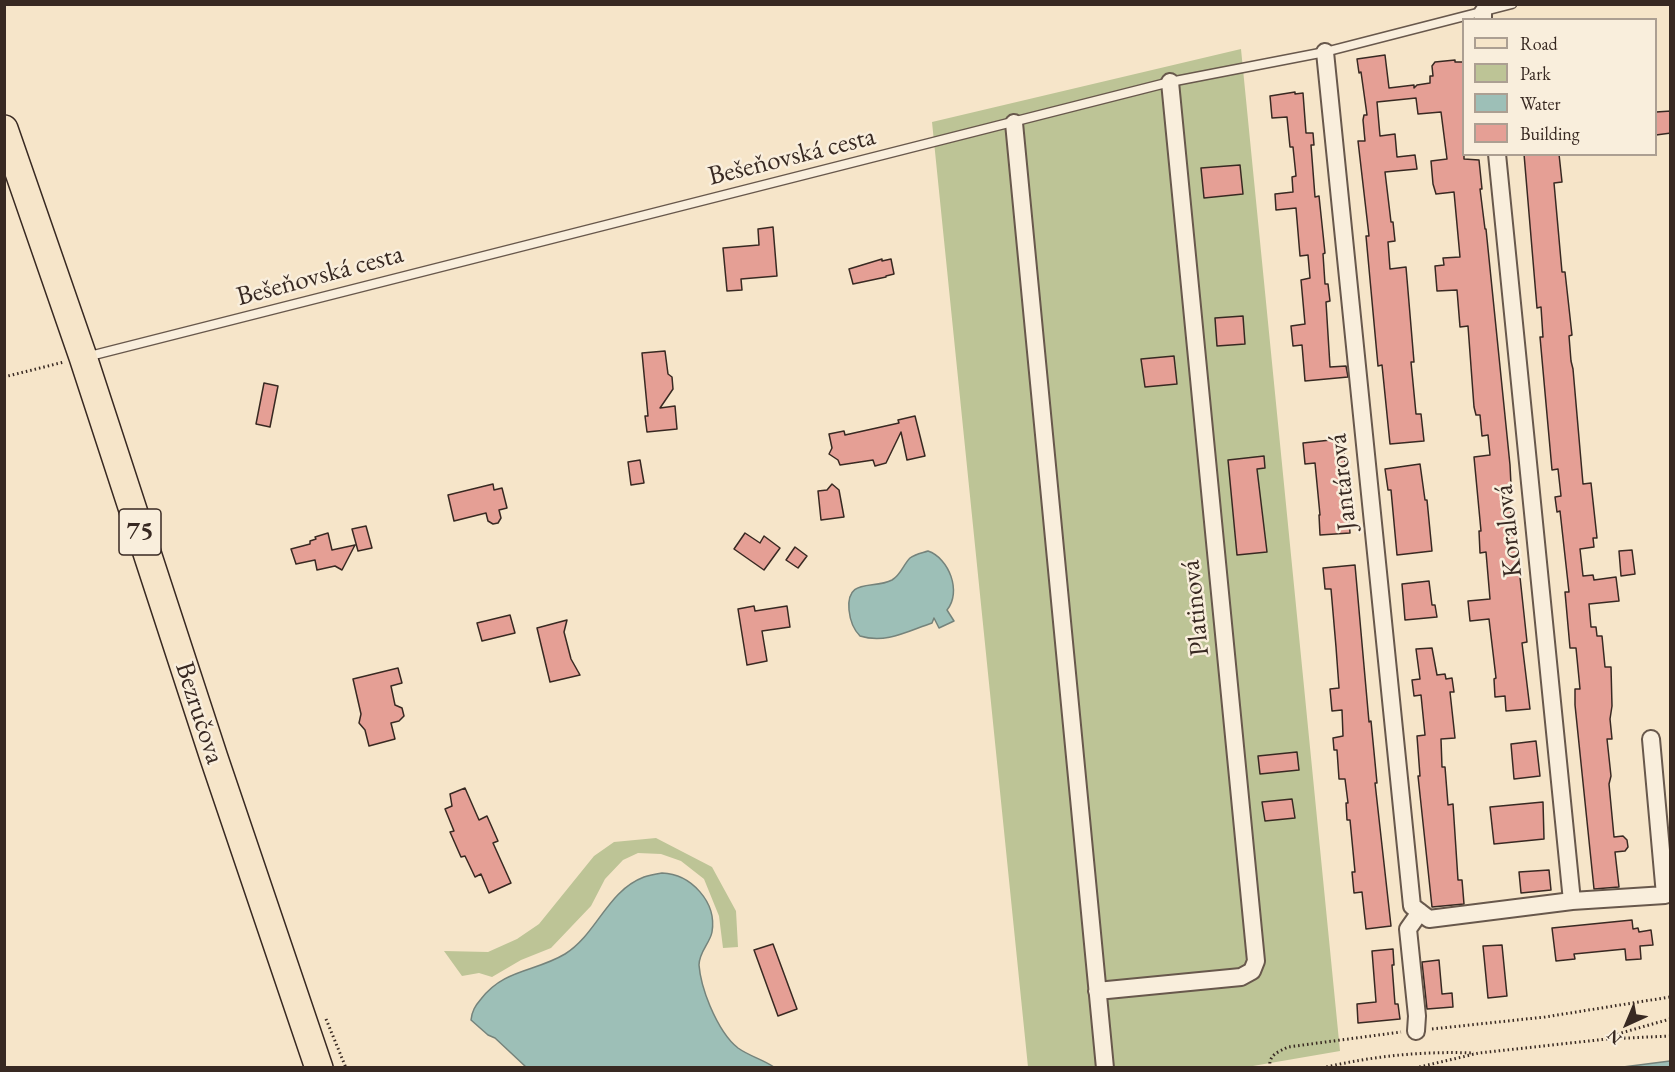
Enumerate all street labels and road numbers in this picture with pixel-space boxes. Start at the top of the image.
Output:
street label: Bešeňovská cesta [705,121,879,193]
street label: Bešeňovská cesta [233,238,407,314]
street label: Jantárová [1322,432,1364,532]
street label: Koralová [1488,483,1530,579]
road number: 75 [119,509,161,555]
street label: Platinová [1175,558,1217,658]
street label: Bezručova [167,658,231,768]

